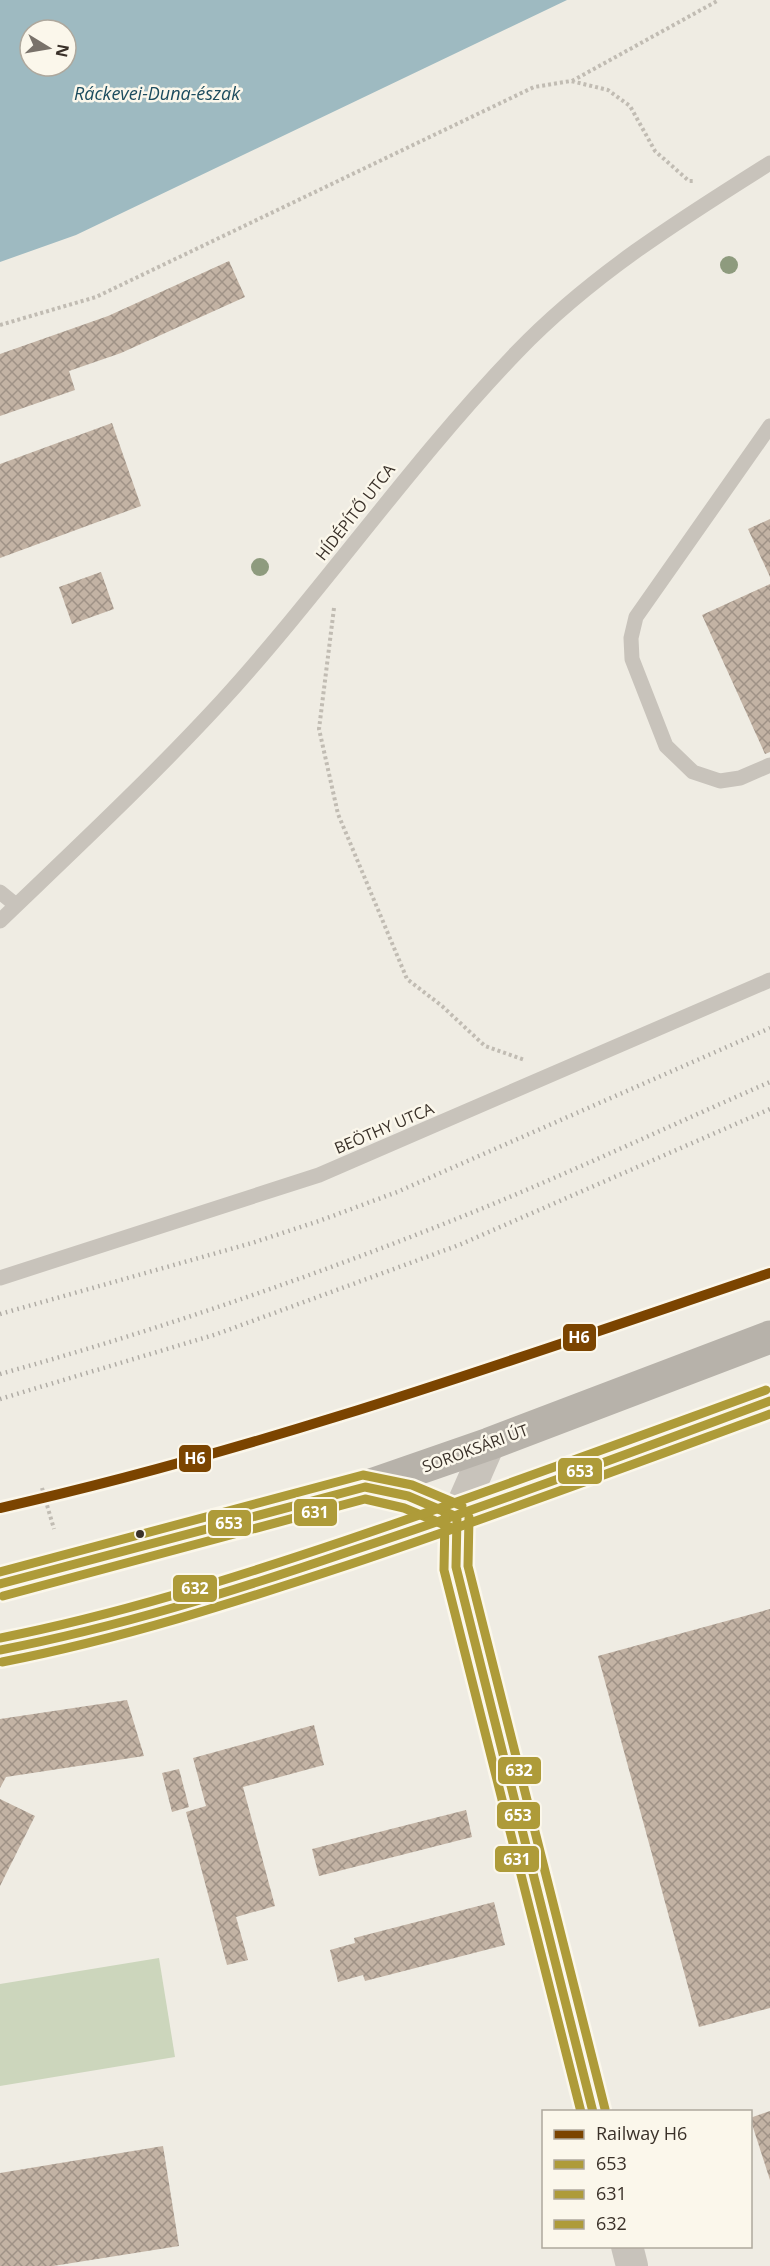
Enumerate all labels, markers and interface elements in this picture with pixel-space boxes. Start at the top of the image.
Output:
north arrow [18,18,78,78]
text: N [51,42,75,59]
water label: Ráckevei-Duna-észak [74,81,241,105]
street label: HÍDÉPÍTŐ UTCA [310,458,400,565]
street label: BEÖTHY UTCA [331,1097,438,1159]
line badge: H6 [562,1323,597,1352]
text: H6 [568,1326,590,1348]
street label: SOROKSÁRI ÚT [419,1419,531,1477]
line badge: H6 [178,1444,212,1473]
text: H6 [184,1447,206,1469]
line badge: 653 [557,1457,603,1485]
text: 653 [566,1460,594,1482]
line badge: 631 [293,1498,338,1527]
text: 631 [301,1501,329,1523]
line badge: 653 [207,1509,252,1537]
text: 653 [215,1512,243,1534]
unlabelled marker [134,1528,146,1540]
line badge: 632 [172,1574,218,1603]
text: 632 [181,1577,209,1599]
line badge: 632 [497,1756,542,1785]
text: 632 [505,1759,533,1781]
line badge: 653 [496,1801,541,1830]
text: 653 [504,1804,532,1826]
line badge: 631 [494,1845,540,1873]
text: 631 [503,1848,531,1870]
legend [542,2110,752,2248]
text: Railway H6 [596,2121,687,2145]
text: 653 [596,2151,627,2175]
text: 631 [596,2181,627,2205]
text: 632 [596,2211,627,2235]

